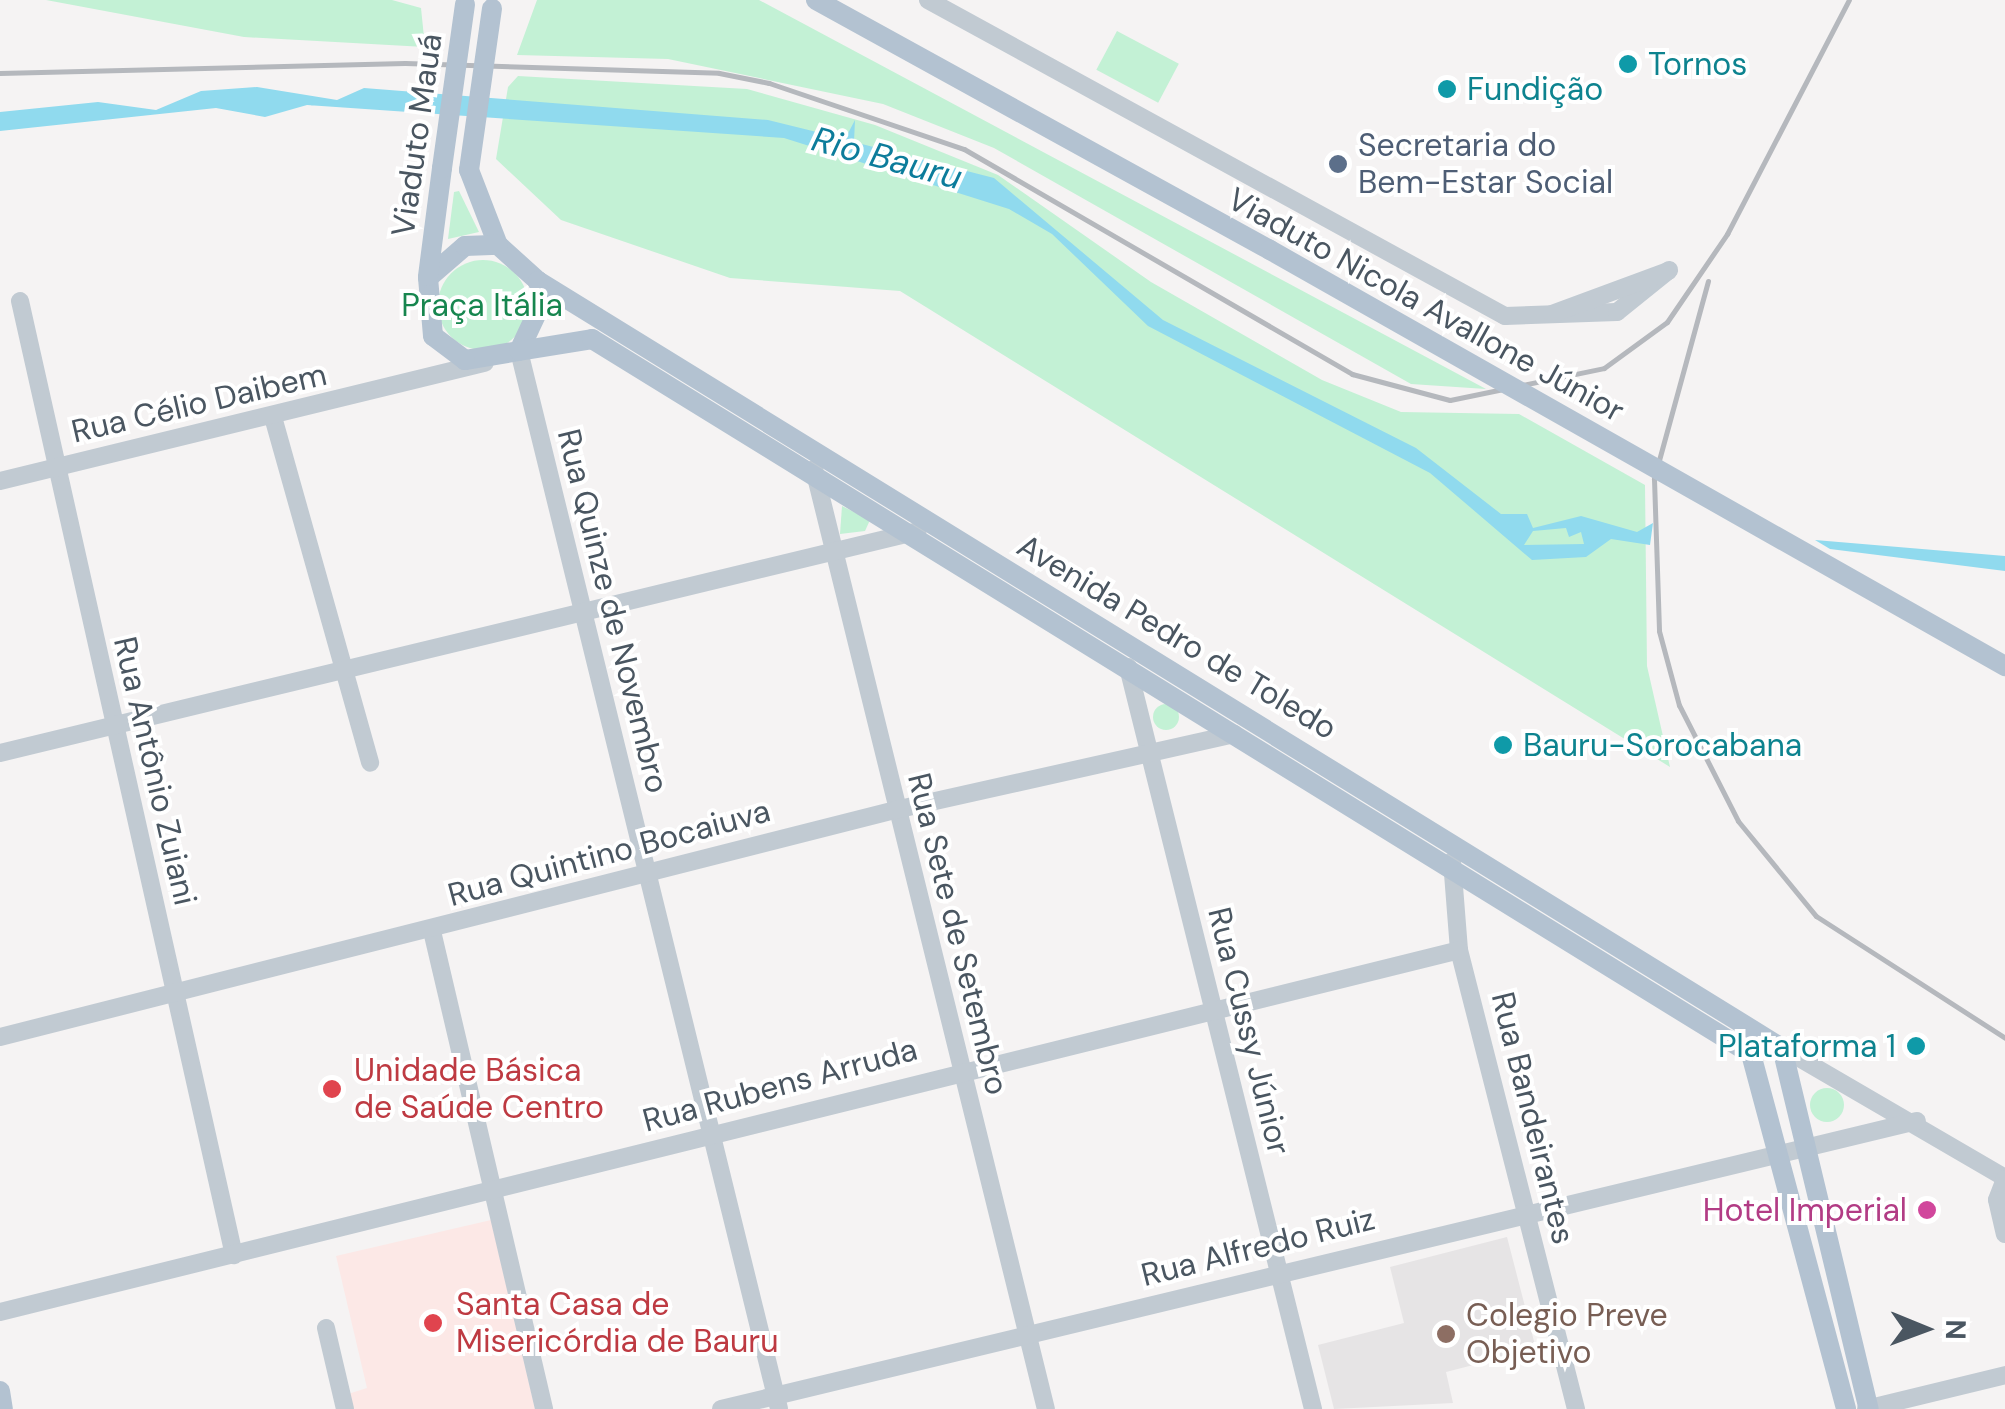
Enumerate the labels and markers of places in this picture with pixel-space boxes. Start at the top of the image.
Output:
place label: Tornos [1648,45,1747,83]
marker: Tornos [1617,53,1639,75]
place label: Fundição [1467,70,1603,108]
marker: Fundição [1436,78,1458,100]
place label: Secretaria do Bem-Estar Social [1358,127,1613,202]
marker: Secretaria do Bem-Estar Social [1327,153,1349,175]
place label: Bauru-Sorocabana [1523,726,1802,764]
marker: Bauru-Sorocabana [1492,734,1514,756]
place label: Plataforma 1 [1718,1027,1896,1065]
marker: Plataforma 1 [1905,1035,1927,1057]
place label: Unidade Básica de Saúde Centro [354,1052,604,1127]
marker: Unidade Básica de Saúde Centro [319,1076,345,1102]
place label: Hotel Imperial [1703,1191,1907,1229]
marker: Hotel Imperial [1916,1199,1938,1221]
place label: Santa Casa de Misericórdia de Bauru [456,1286,778,1361]
place label: Colegio Preve Objetivo [1466,1297,1668,1372]
marker: Santa Casa de Misericórdia de Bauru [420,1310,446,1336]
marker: Colegio Preve Objetivo [1435,1323,1457,1345]

